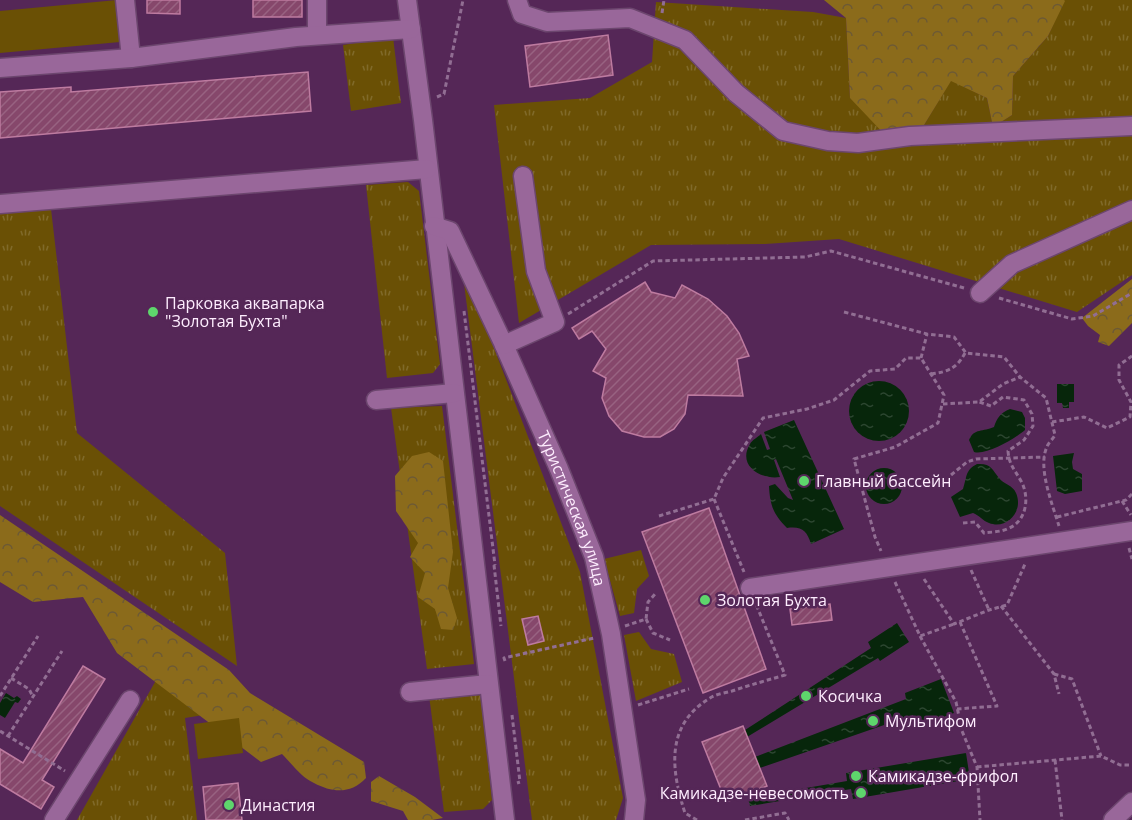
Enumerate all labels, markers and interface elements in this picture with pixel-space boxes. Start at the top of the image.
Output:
place label: Парковка аквапарка "Золотая Бухта" [165,292,325,332]
marker: Парковка аквапарка "Золотая Бухта" [146,305,160,319]
street label: Туристическая улица [532,427,611,588]
place label: Главный бассейн [816,470,951,492]
marker: Главный бассейн [797,474,811,488]
place label: Золотая Бухта [717,589,827,611]
marker: Золотая Бухта [698,593,712,607]
place label: Косичка [818,685,882,707]
marker: Косичка [799,689,813,703]
place label: Мультифом [885,710,977,732]
marker: Мультифом [866,714,880,728]
place label: Камикадзе-фрифол [868,765,1018,787]
marker: Камикадзе-фрифол [849,769,863,783]
place label: Камикадзе-невесомость [660,782,849,804]
marker: Камикадзе-невесомость [854,786,868,800]
place label: Династия [241,794,315,816]
marker: Династия [222,798,236,812]

